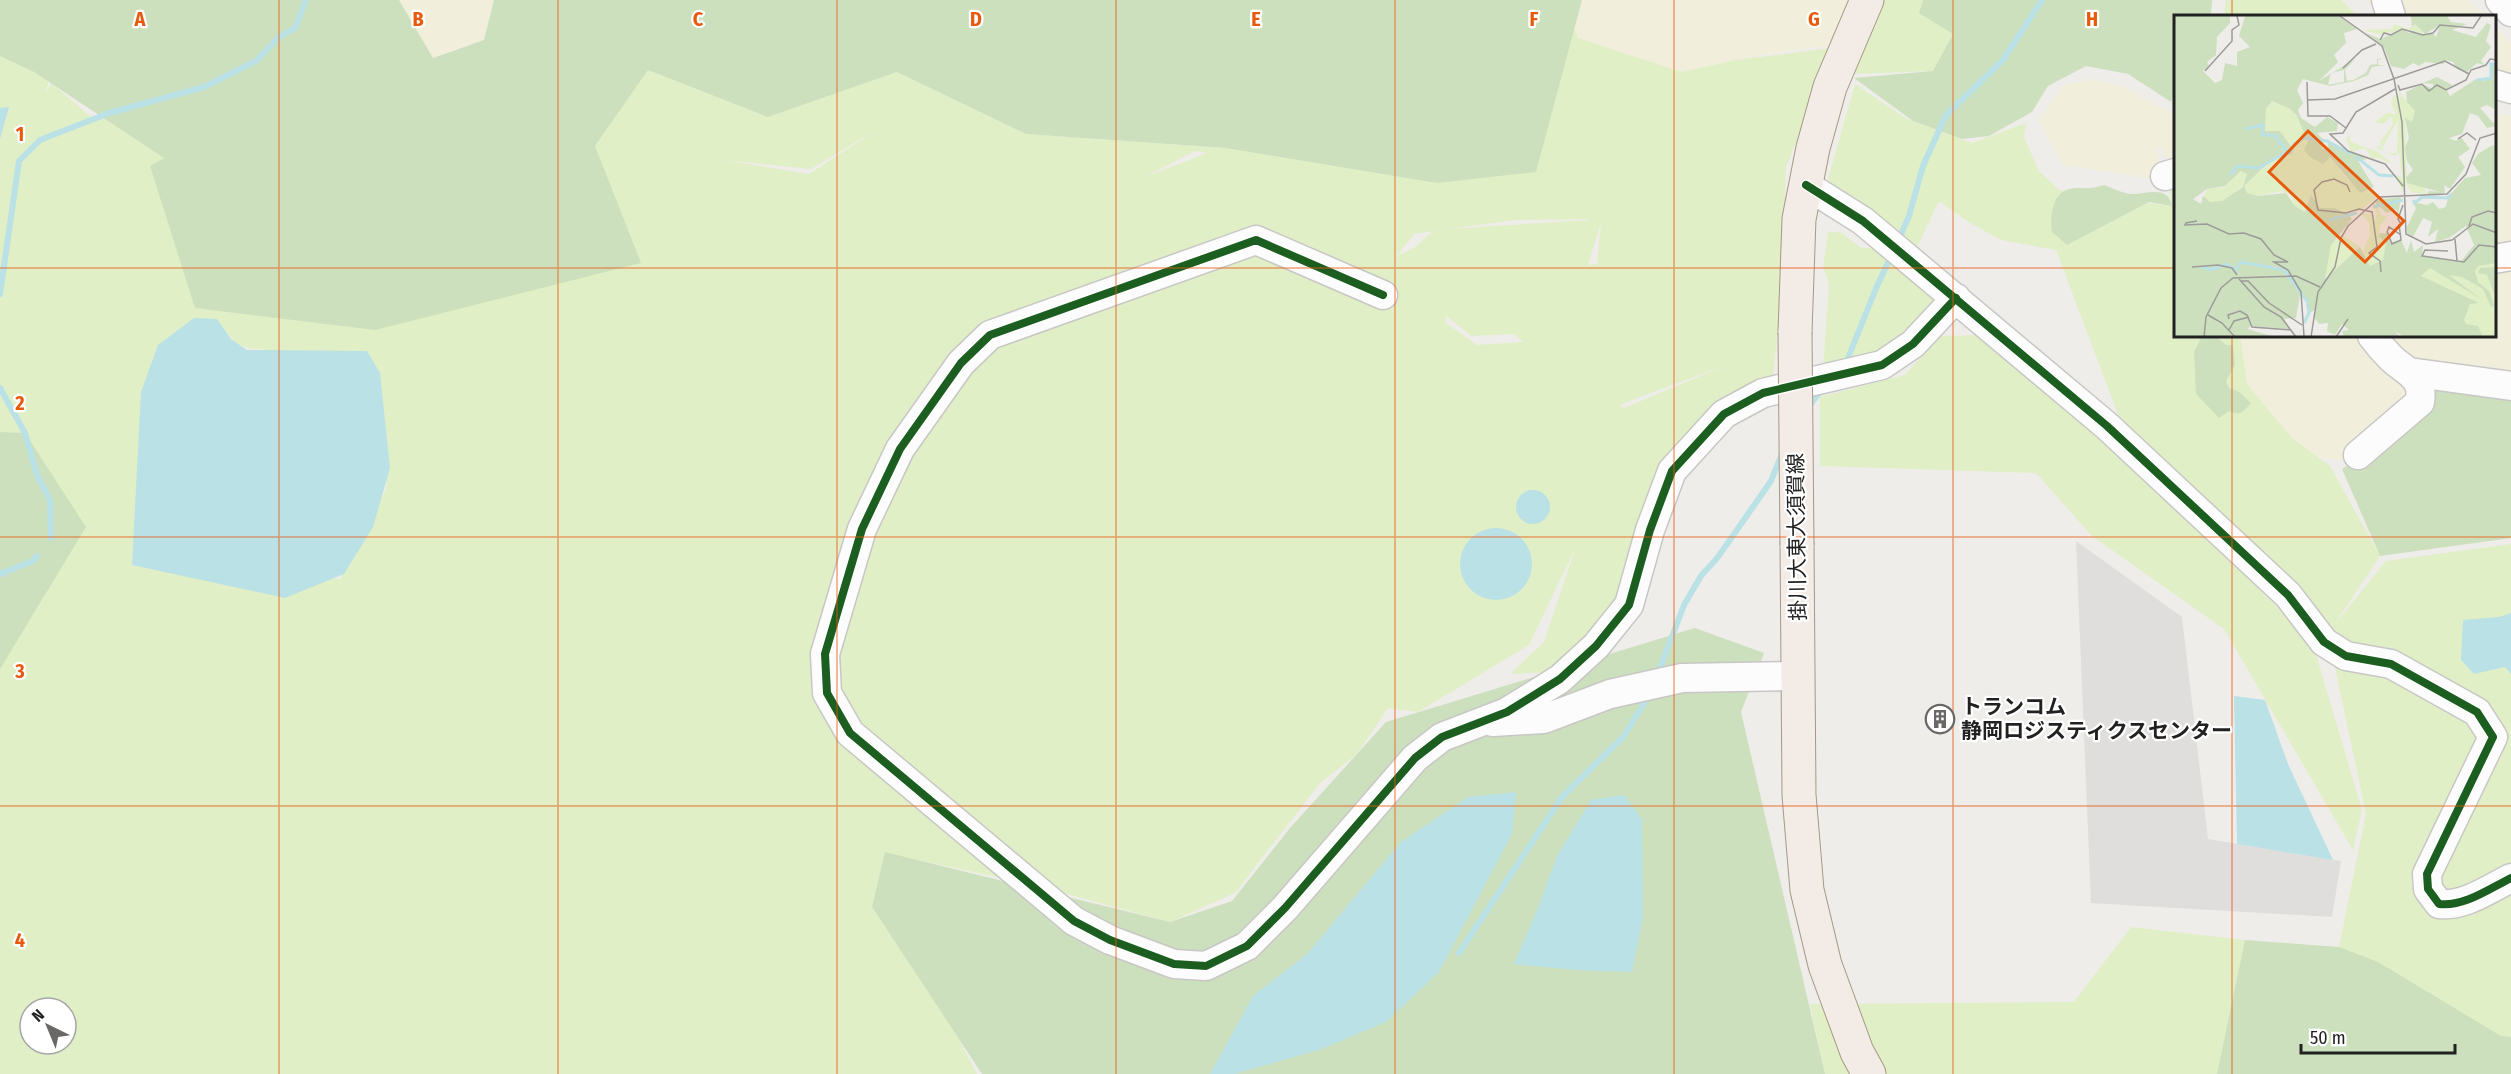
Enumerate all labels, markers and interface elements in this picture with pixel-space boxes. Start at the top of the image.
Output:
text: A [134,7,147,31]
text: B [412,7,424,31]
text: C [693,7,704,31]
text: D [970,7,982,31]
text: E [1251,7,1261,31]
text: F [1530,7,1539,31]
text: G [1808,7,1820,31]
text: H [2086,7,2098,31]
inset map [2174,15,2496,338]
text: 1 [16,122,24,146]
text: 2 [14,391,25,415]
street label: 掛川大東大須賀線 [1783,453,1811,621]
text: 3 [14,659,25,683]
place label: トランコム 静岡ロジスティクスセンター [1961,694,2232,744]
building icon: トランコム 静岡ロジスティクスセンター [1924,703,1956,735]
text: 4 [15,928,25,952]
north arrow [18,996,78,1056]
text: N [28,1005,48,1026]
scale bar [2301,1017,2456,1055]
text: 50 m [2310,1027,2346,1049]

